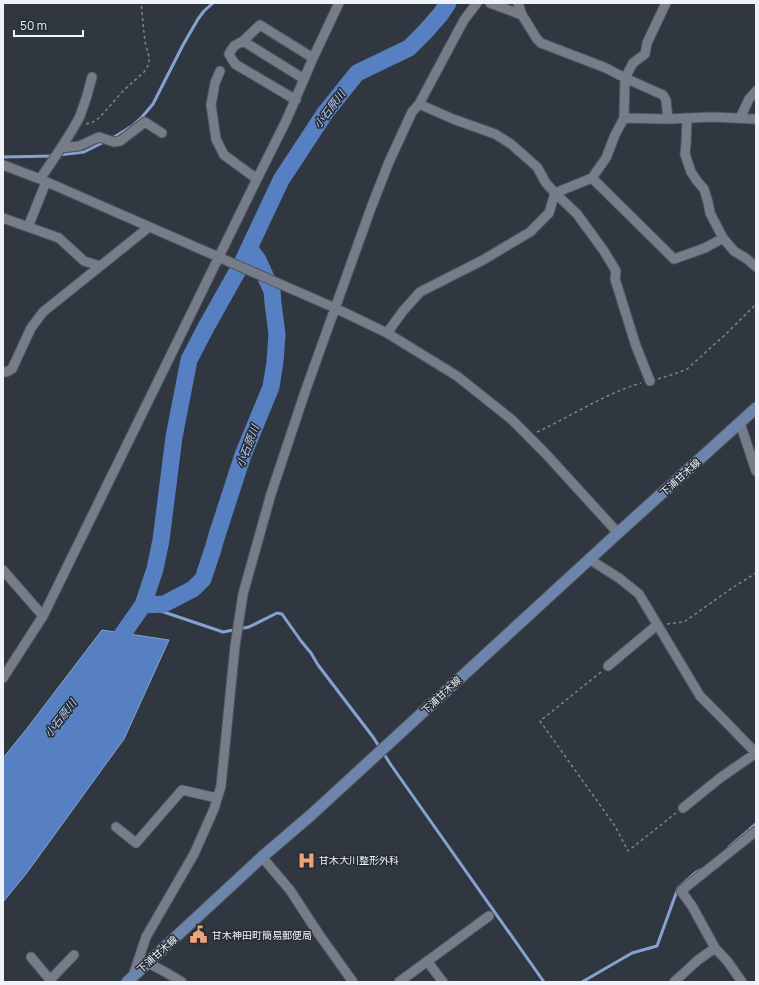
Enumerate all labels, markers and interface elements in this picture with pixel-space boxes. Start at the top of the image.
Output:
scale bar [14,12,83,38]
text: 50 m [20,17,47,34]
water label: 小石原川 [310,86,349,131]
water label: 小石原川 [232,422,262,469]
street label: 下浦甘木線 [657,455,703,499]
street label: 下浦甘木線 [418,673,464,717]
water label: 小石原川 [41,695,80,740]
hospital icon: 甘木大川整形外科 [296,850,316,870]
place label: 甘木大川整形外科 [319,853,399,867]
public building icon: 甘木神田町簡易郵便局 [189,925,209,945]
place label: 甘木神田町簡易郵便局 [212,928,312,942]
street label: 下浦甘木線 [134,932,180,976]

